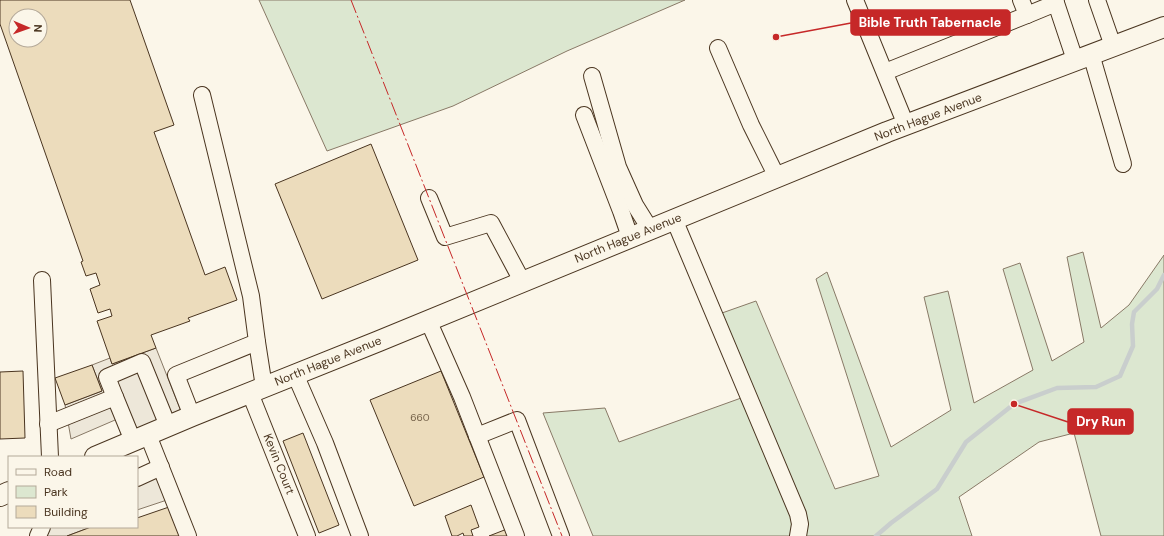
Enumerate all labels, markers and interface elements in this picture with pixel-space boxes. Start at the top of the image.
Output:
north arrow [8,8,48,48]
callout: Bible Truth Tabernacle [851,10,1010,35]
text: Bible Truth Tabernacle [859,14,1001,31]
text: N [31,24,45,33]
street label: North Hague Avenue [872,89,984,145]
street label: North Hague Avenue [572,209,684,267]
street label: North Hague Avenue [272,332,384,390]
callout: Dry Run [1068,409,1133,434]
house number: 660 [410,411,430,424]
text: Dry Run [1076,413,1126,430]
street label: Kevin Court [260,431,299,497]
legend [8,456,138,528]
text: Road [44,464,72,480]
text: Park [44,484,68,500]
text: Building [44,504,88,520]

